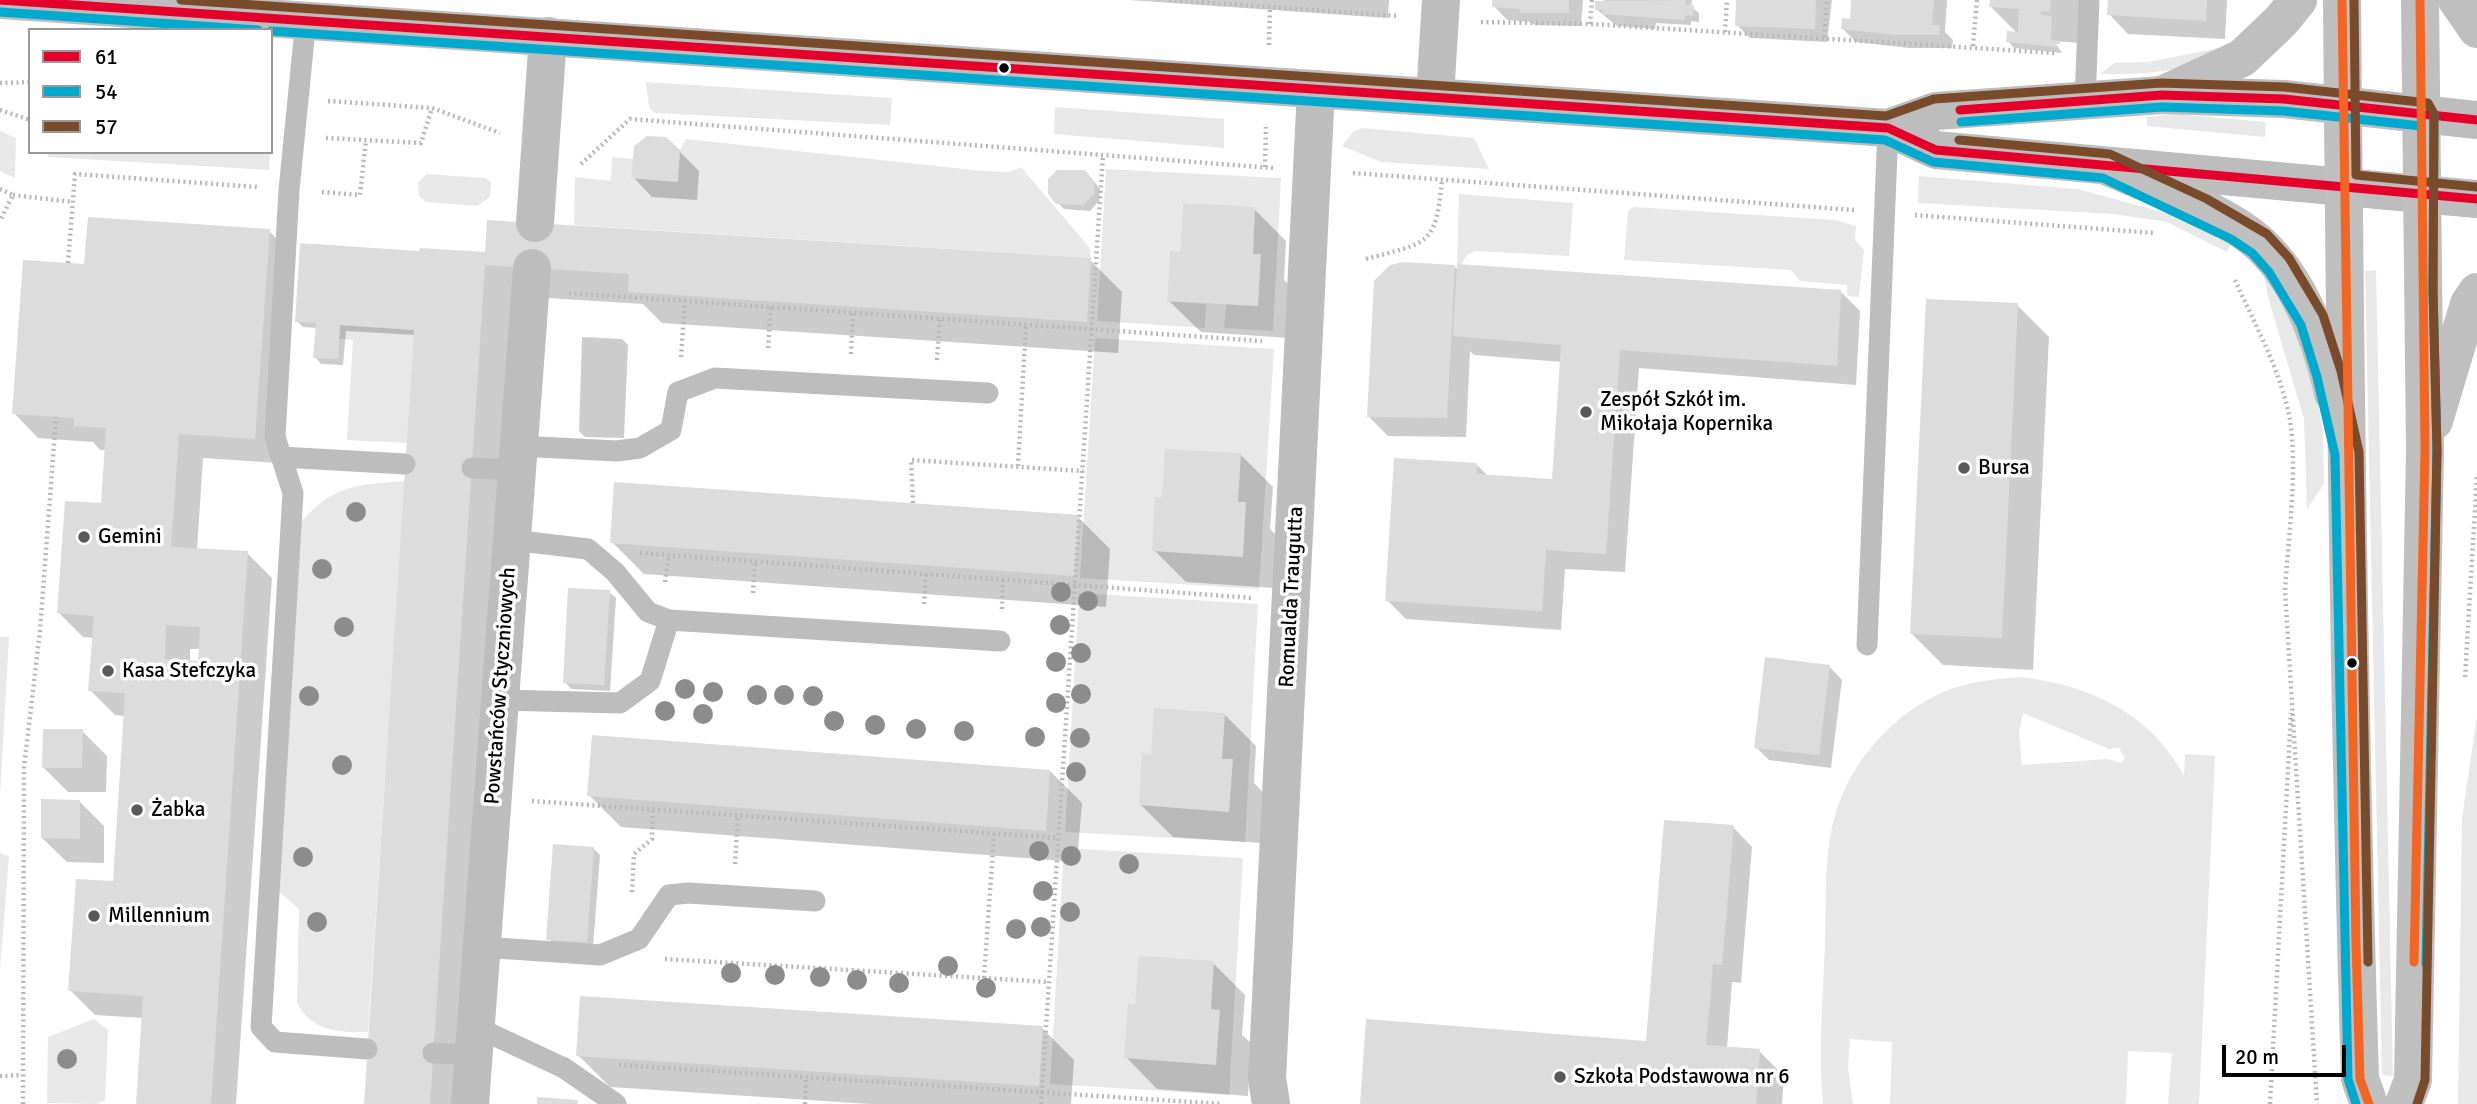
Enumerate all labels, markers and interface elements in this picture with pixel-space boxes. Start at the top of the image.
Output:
legend [28,28,273,154]
text: 61 [95,44,118,70]
unlabelled marker [997,61,1011,75]
text: 54 [95,79,118,105]
text: 57 [95,114,118,140]
place label: Zespół Szkół im. Mikołaja Kopernika [1600,387,1773,437]
marker: Zespół Szkół im. Mikołaja Kopernika [1578,404,1594,420]
place label: Bursa [1978,455,2030,481]
marker: Bursa [1956,460,1972,476]
street label: Romualda Traugutta [1275,506,1309,688]
place label: Gemini [98,524,162,550]
marker: Gemini [76,529,92,545]
street label: Powstańców Styczniowych [480,566,522,806]
unlabelled marker [2345,656,2359,670]
place label: Kasa Stefczyka [122,658,256,684]
marker: Kasa Stefczyka [100,663,116,679]
place label: Żabka [151,797,205,823]
marker: Żabka [129,802,145,818]
place label: Millennium [108,903,210,929]
marker: Millennium [86,908,102,924]
scale bar [2225,1030,2349,1074]
text: 20 m [2235,1044,2279,1070]
place label: Szkoła Podstawowa nr 6 [1574,1064,1790,1090]
marker: Szkoła Podstawowa nr 6 [1552,1069,1568,1085]

